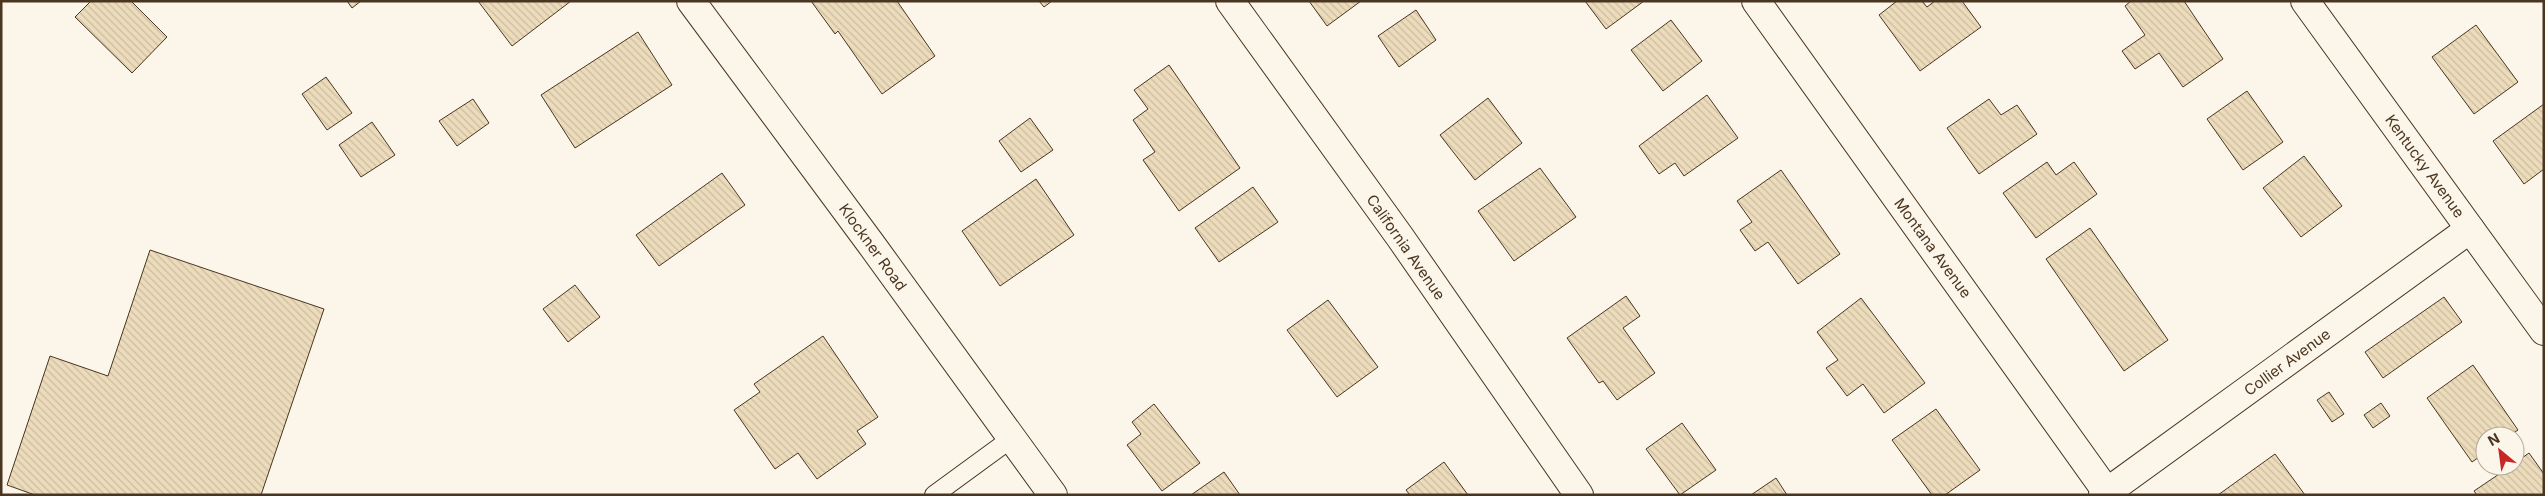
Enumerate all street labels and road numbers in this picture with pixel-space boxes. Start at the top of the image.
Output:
street label: Kentucky Avenue [2381,111,2469,221]
street label: California Avenue [1363,191,1449,303]
street label: Montana Avenue [1890,194,1976,302]
street label: Klockner Road [835,200,911,294]
street label: Collier Avenue [2240,324,2334,400]

